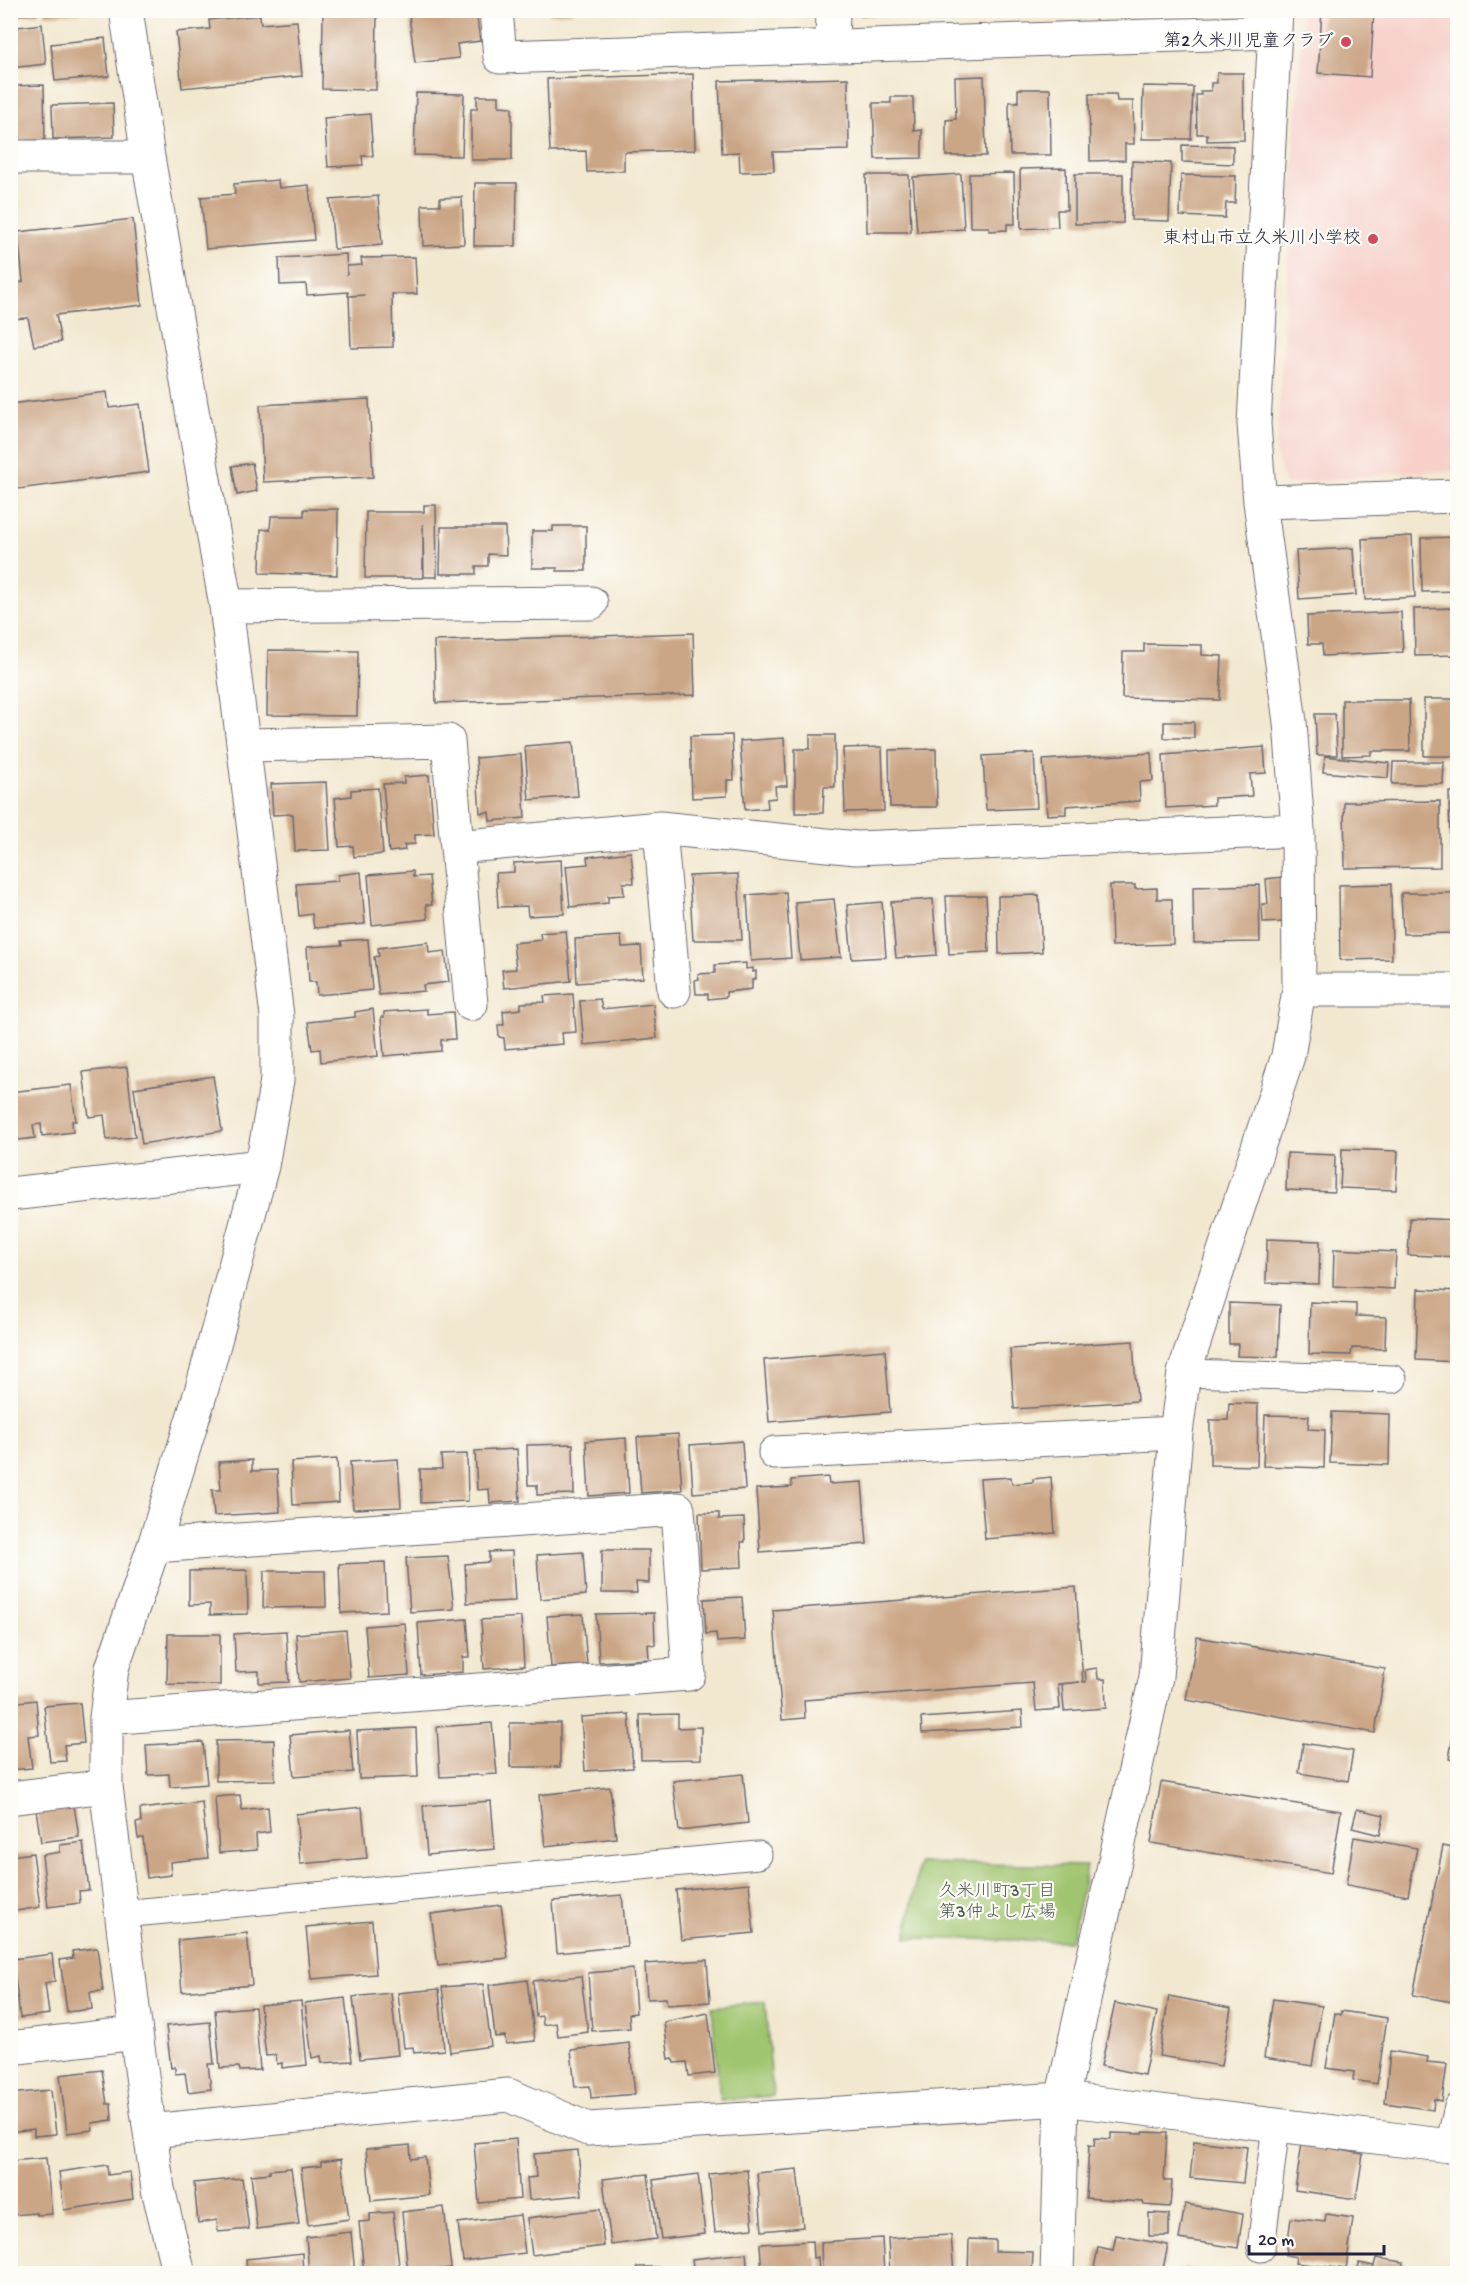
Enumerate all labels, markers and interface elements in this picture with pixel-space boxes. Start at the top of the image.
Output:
place label: 第2久米川児童クラブ [1163,31,1334,53]
marker: 第2久米川児童クラブ [1339,35,1353,49]
place label: 東村山市立久米川小学校 [1163,228,1361,250]
marker: 東村山市立久米川小学校 [1366,232,1380,246]
park label: 久米川町3丁目 第3仲よし広場 [938,1881,1056,1924]
scale bar [1249,2218,1384,2256]
text: 20 m [1258,2231,1294,2252]

